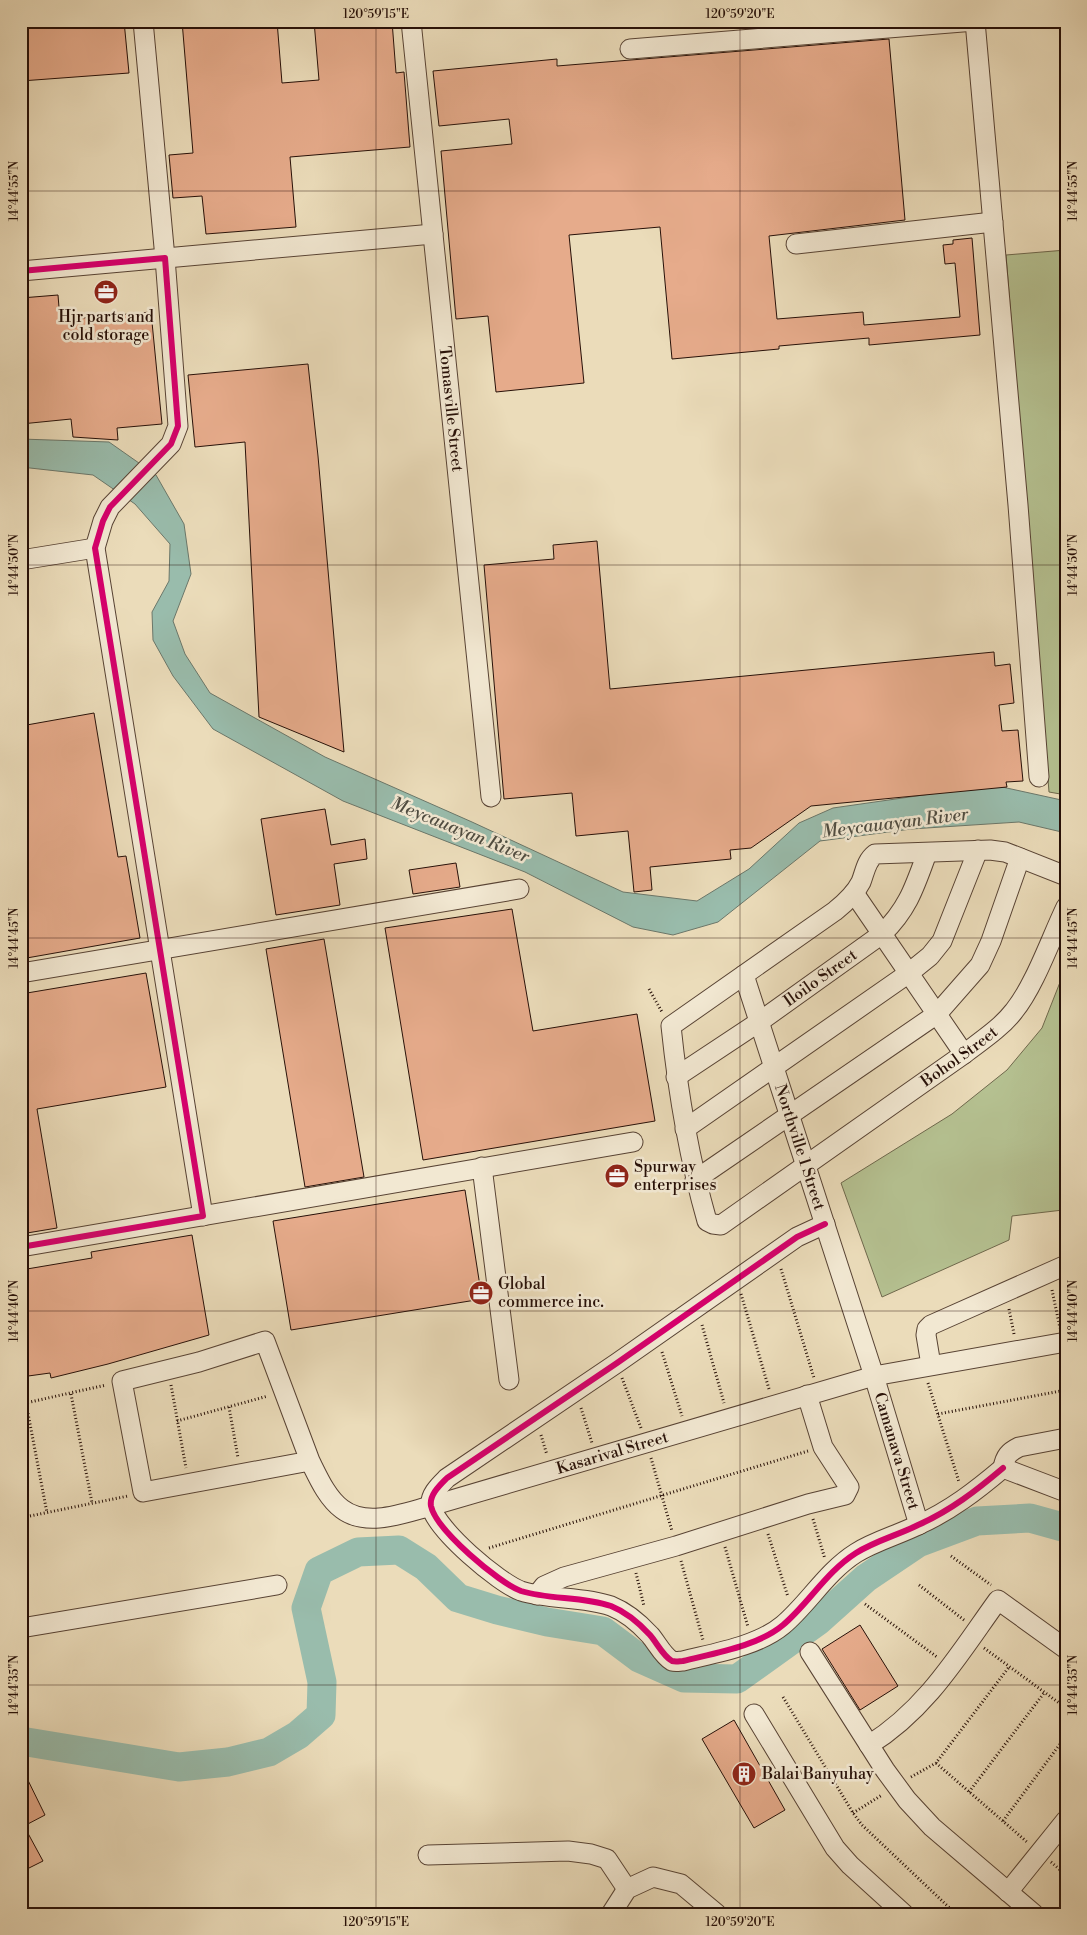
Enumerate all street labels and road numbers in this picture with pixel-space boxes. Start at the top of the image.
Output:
street label: Tomasville Street [435,345,467,473]
street label: Iloilo Street [780,945,861,1011]
street label: Bohol Street [916,1022,1002,1092]
street label: Northville 1 Street [770,1082,830,1213]
street label: Camanava Street [870,1390,924,1513]
street label: Kasarival Street [554,1427,671,1479]

